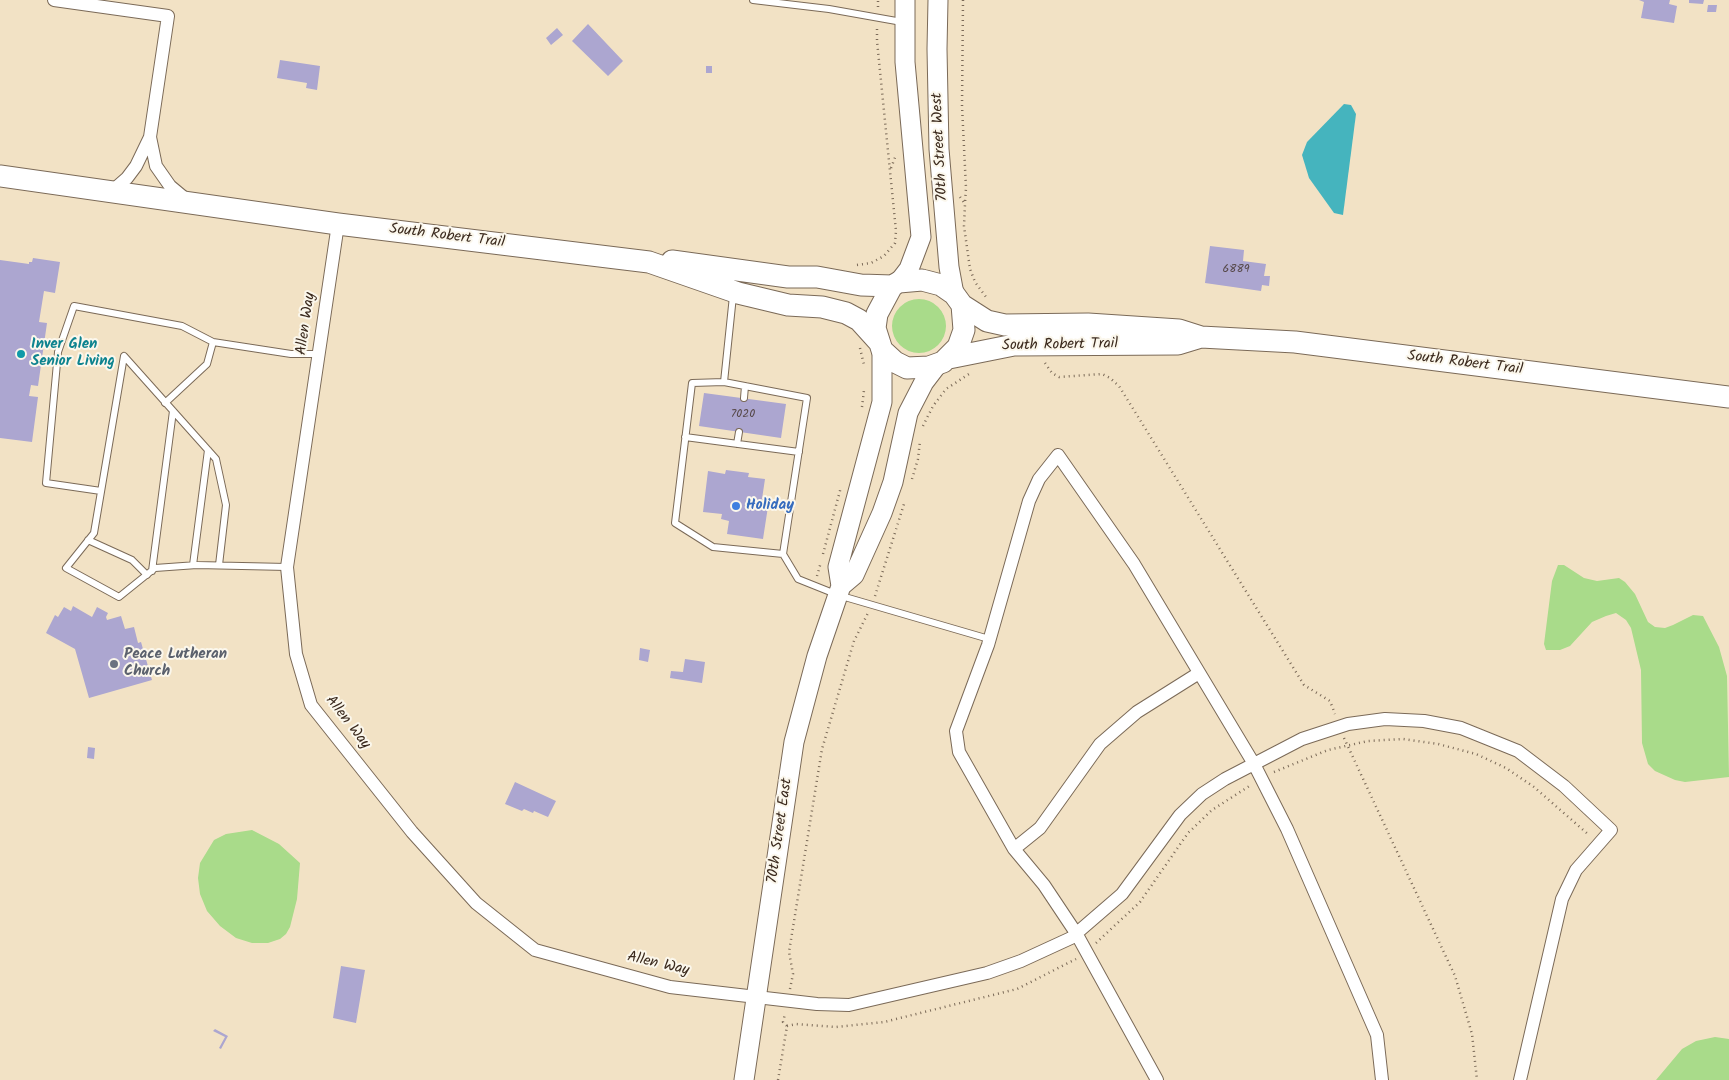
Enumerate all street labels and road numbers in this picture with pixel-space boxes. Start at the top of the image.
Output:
street label: 70th Street West [929,92,953,202]
street label: South Robert Trail [388,221,506,253]
street label: Allen Way [294,292,320,356]
street label: South Robert Trail [1002,336,1118,356]
street label: South Robert Trail [1406,348,1524,380]
street label: Allen Way [321,693,373,753]
street label: 70th Street East [765,777,797,885]
street label: Allen Way [625,949,691,981]

